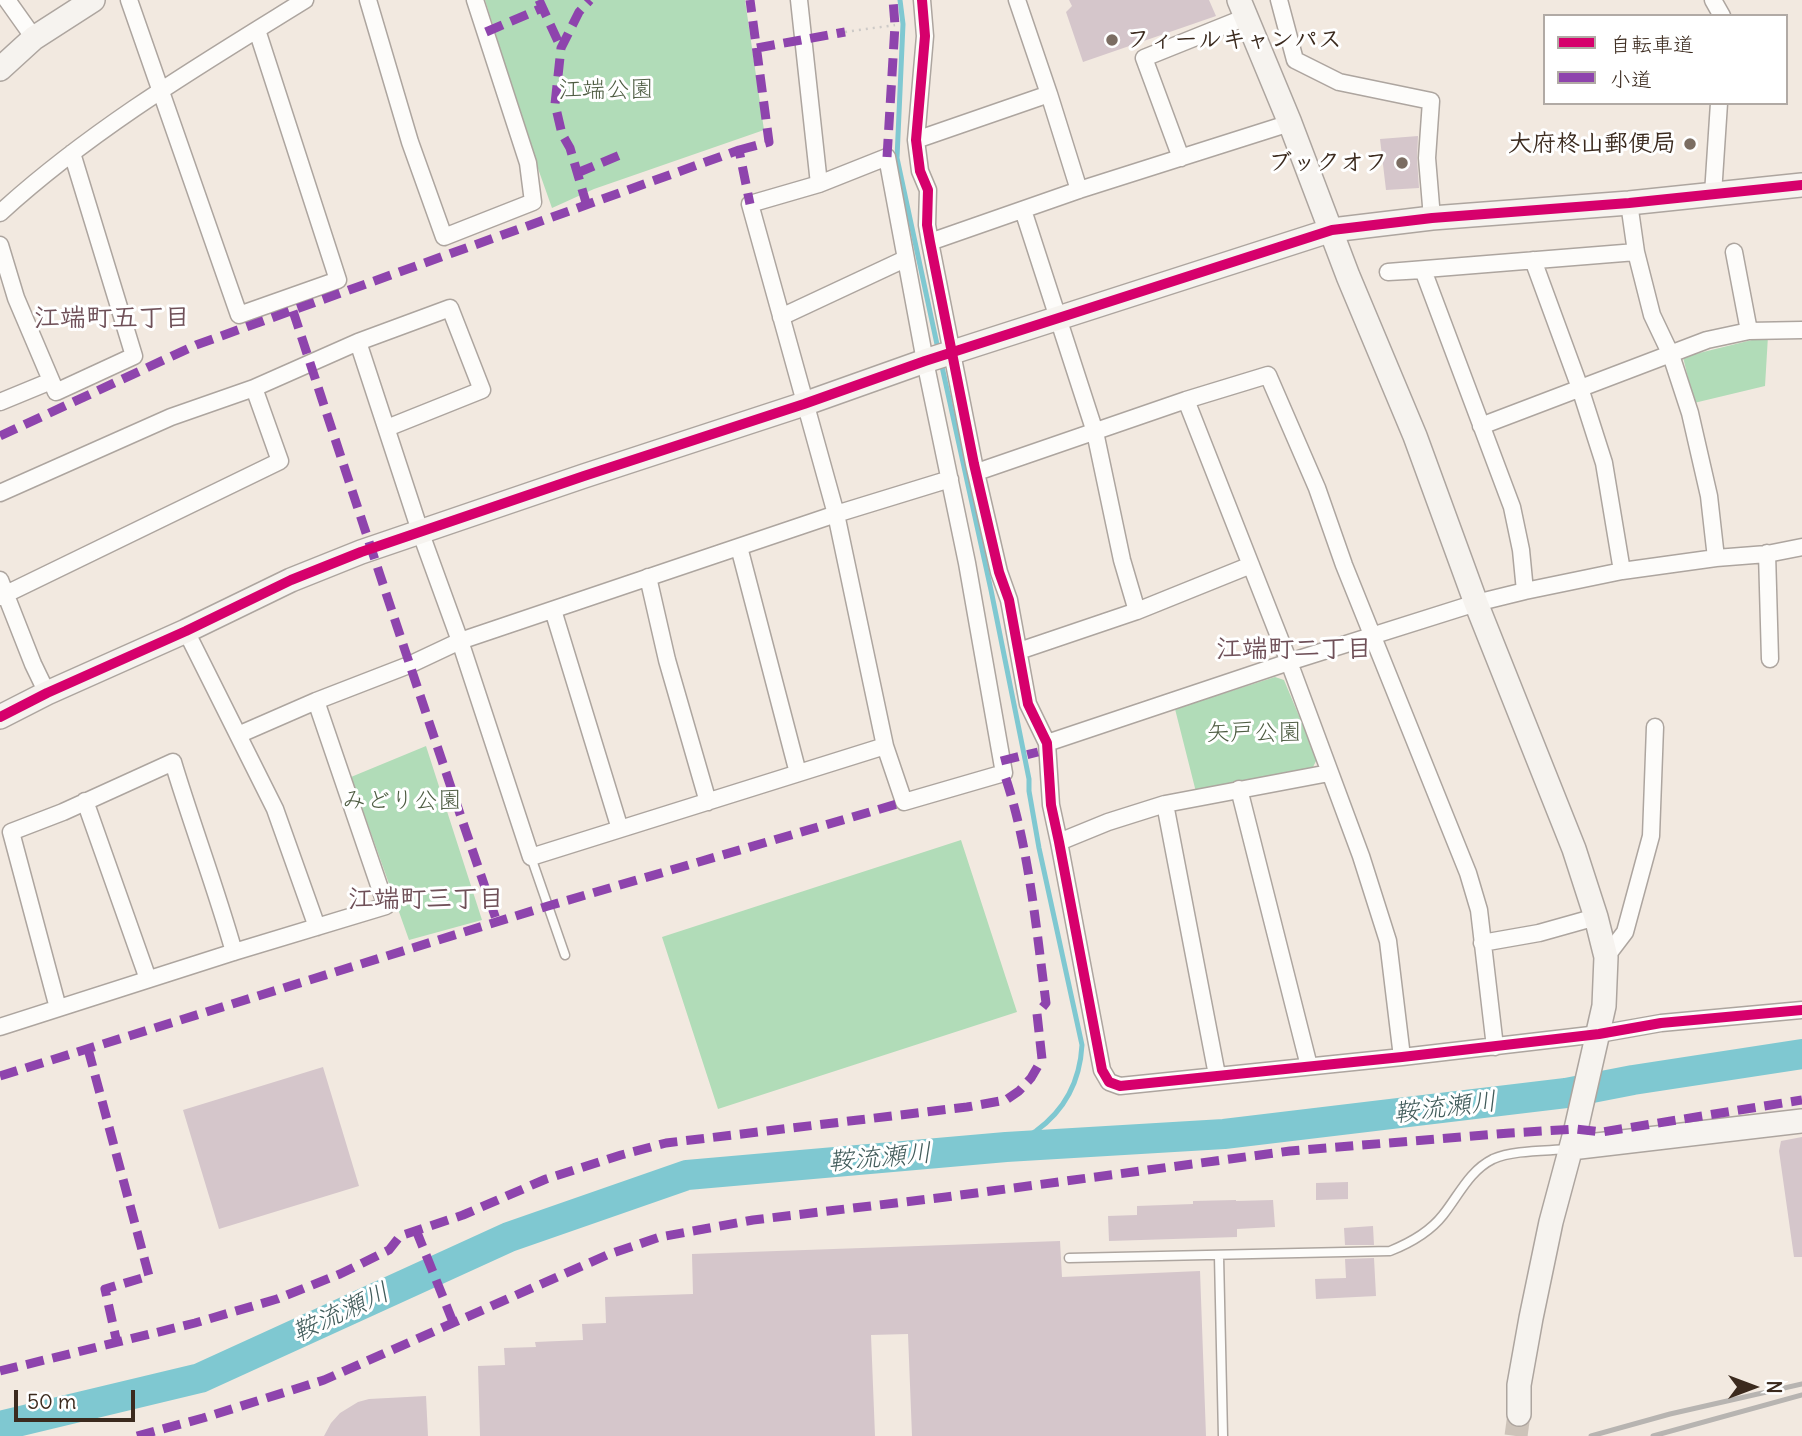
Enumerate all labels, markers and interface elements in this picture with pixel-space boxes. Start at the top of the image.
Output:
legend [1543,14,1788,105]
place label: フィールキャンパス [1126,26,1342,54]
text: 自転車道 [1610,31,1694,58]
marker: フィールキャンパス [1104,32,1120,48]
text: 小道 [1610,66,1652,93]
park label: 江端公園 [558,76,654,104]
place label: 大府柊山郵便局 [1508,130,1676,158]
marker: 大府柊山郵便局 [1682,136,1698,152]
place label: ブックオフ [1268,149,1388,177]
marker: ブックオフ [1394,155,1410,171]
district label: 江端町五丁目 [34,303,190,335]
district label: 江端町二丁目 [1216,634,1372,666]
park label: 矢戸公園 [1206,719,1302,747]
park label: みどり公園 [342,787,462,815]
district label: 江端町三丁目 [348,884,504,916]
water label: 鞍流瀬川 [1391,1086,1499,1130]
water label: 鞍流瀬川 [827,1138,933,1178]
water label: 鞍流瀬川 [287,1277,395,1349]
north arrow [1718,1352,1788,1422]
scale bar [18,1376,138,1420]
text: N [1762,1380,1786,1394]
text: 50 m [27,1388,76,1415]

